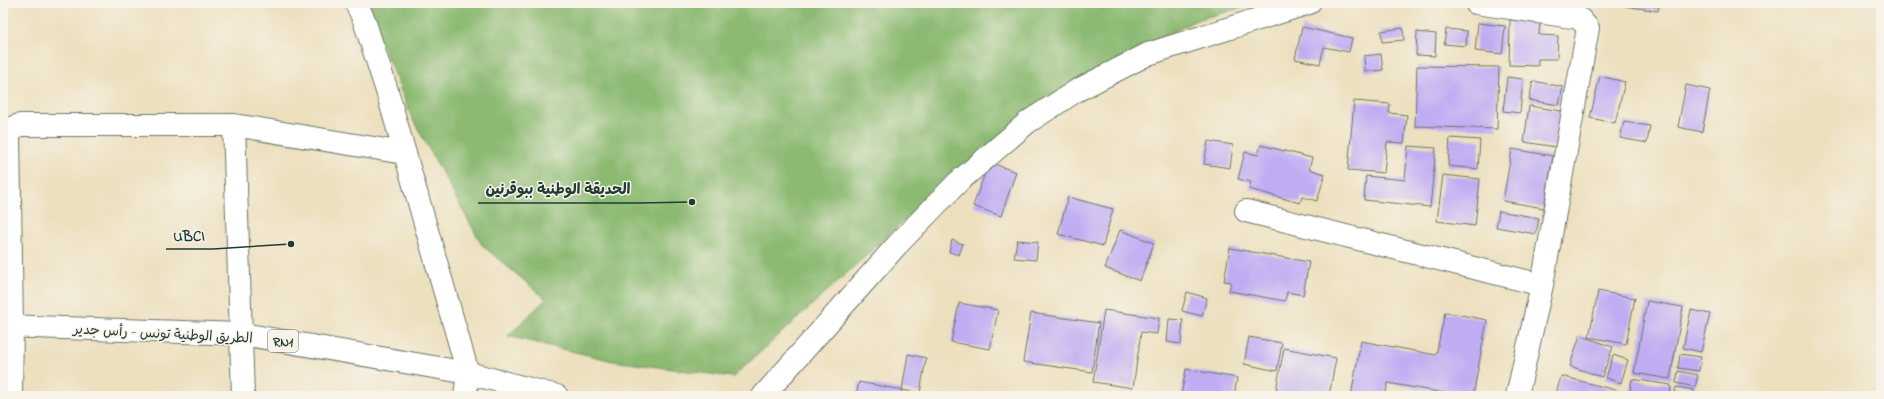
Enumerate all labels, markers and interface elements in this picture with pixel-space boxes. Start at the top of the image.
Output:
callout: الحديقة الوطنية ببوقرنين [478,176,639,203]
text: الحديقة الوطنية ببوقرنين [486,179,631,201]
callout: UBCI [166,222,213,249]
text: UBCI [173,226,205,248]
street label: الطريق الوطنية تونس - رأس جدير [72,319,253,350]
road number: RN1 [268,330,298,352]

